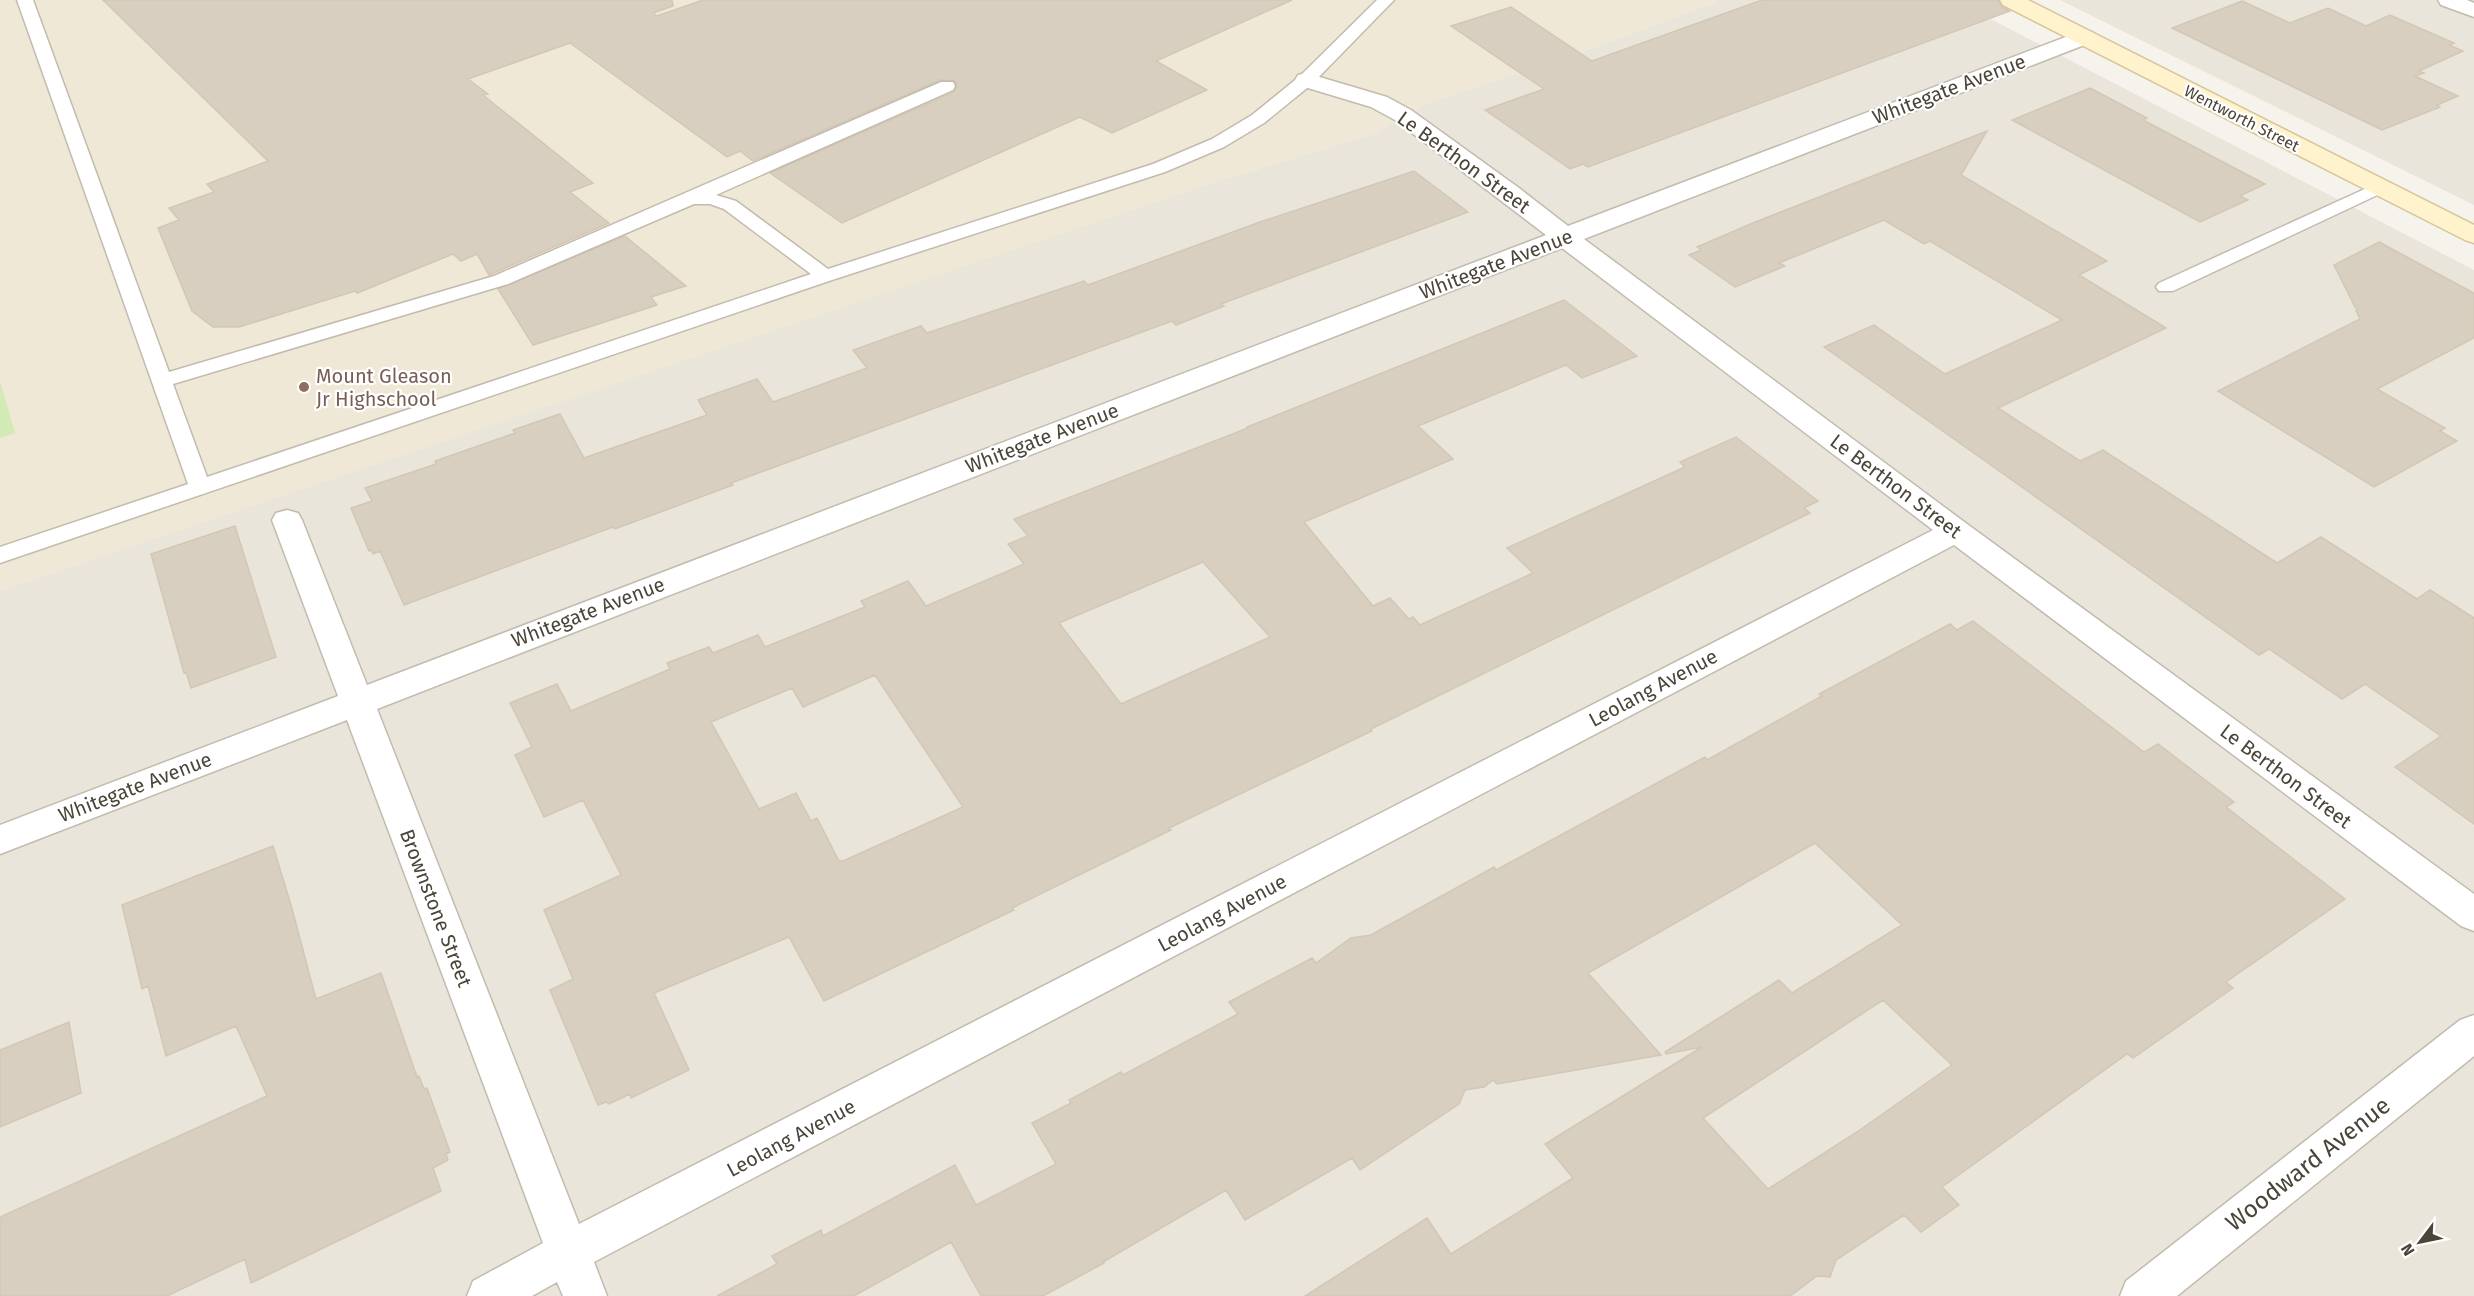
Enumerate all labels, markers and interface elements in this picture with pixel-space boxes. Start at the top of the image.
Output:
street label: Whitegate Avenue [1869,49,2029,129]
street label: Wentworth Street [2181,81,2303,156]
street label: Le Berthon Street [1393,106,1536,219]
street label: Whitegate Avenue [1416,224,1576,304]
place label: Mount Gleason Jr Highschool [316,364,452,411]
marker: Mount Gleason Jr Highschool [297,380,311,394]
street label: Whitegate Avenue [962,398,1122,478]
street label: Le Berthon Street [1826,429,1967,544]
street label: Whitegate Avenue [508,572,668,652]
street label: Leolang Avenue [1584,644,1722,732]
street label: Le Berthon Street [2216,719,2357,834]
street label: Whitegate Avenue [55,747,215,827]
street label: Brownstone Street [395,826,477,991]
street label: Leolang Avenue [1153,869,1291,957]
street label: Woodward Avenue [2220,1091,2396,1237]
street label: Leolang Avenue [722,1094,860,1182]
north arrow [2390,1212,2450,1272]
text: N [2397,1240,2419,1259]

